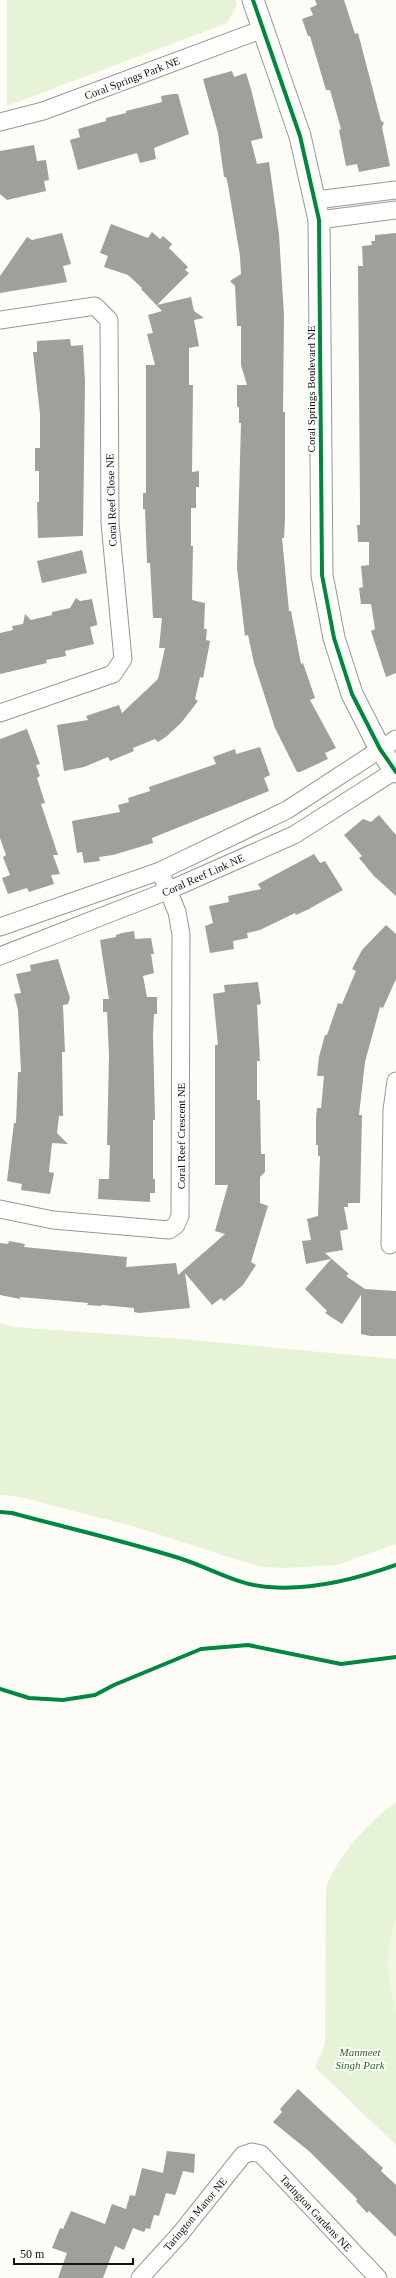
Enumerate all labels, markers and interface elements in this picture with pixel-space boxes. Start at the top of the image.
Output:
street label: Coral Springs Park NE [83,54,182,102]
street label: Coral Springs Boulevard NE [305,325,317,452]
street label: Coral Reef Close NE [103,453,119,547]
street label: Coral Reef Link NE [160,851,246,899]
street label: Coral Reef Crescent NE [175,1082,187,1189]
park label: Manmeet Singh Park [335,2046,386,2071]
street label: Tarington Gardens NE [278,2173,354,2254]
street label: Tarington Manor NE [161,2175,229,2253]
scale bar [14,2240,133,2266]
text: 50 m [20,2247,45,2261]

